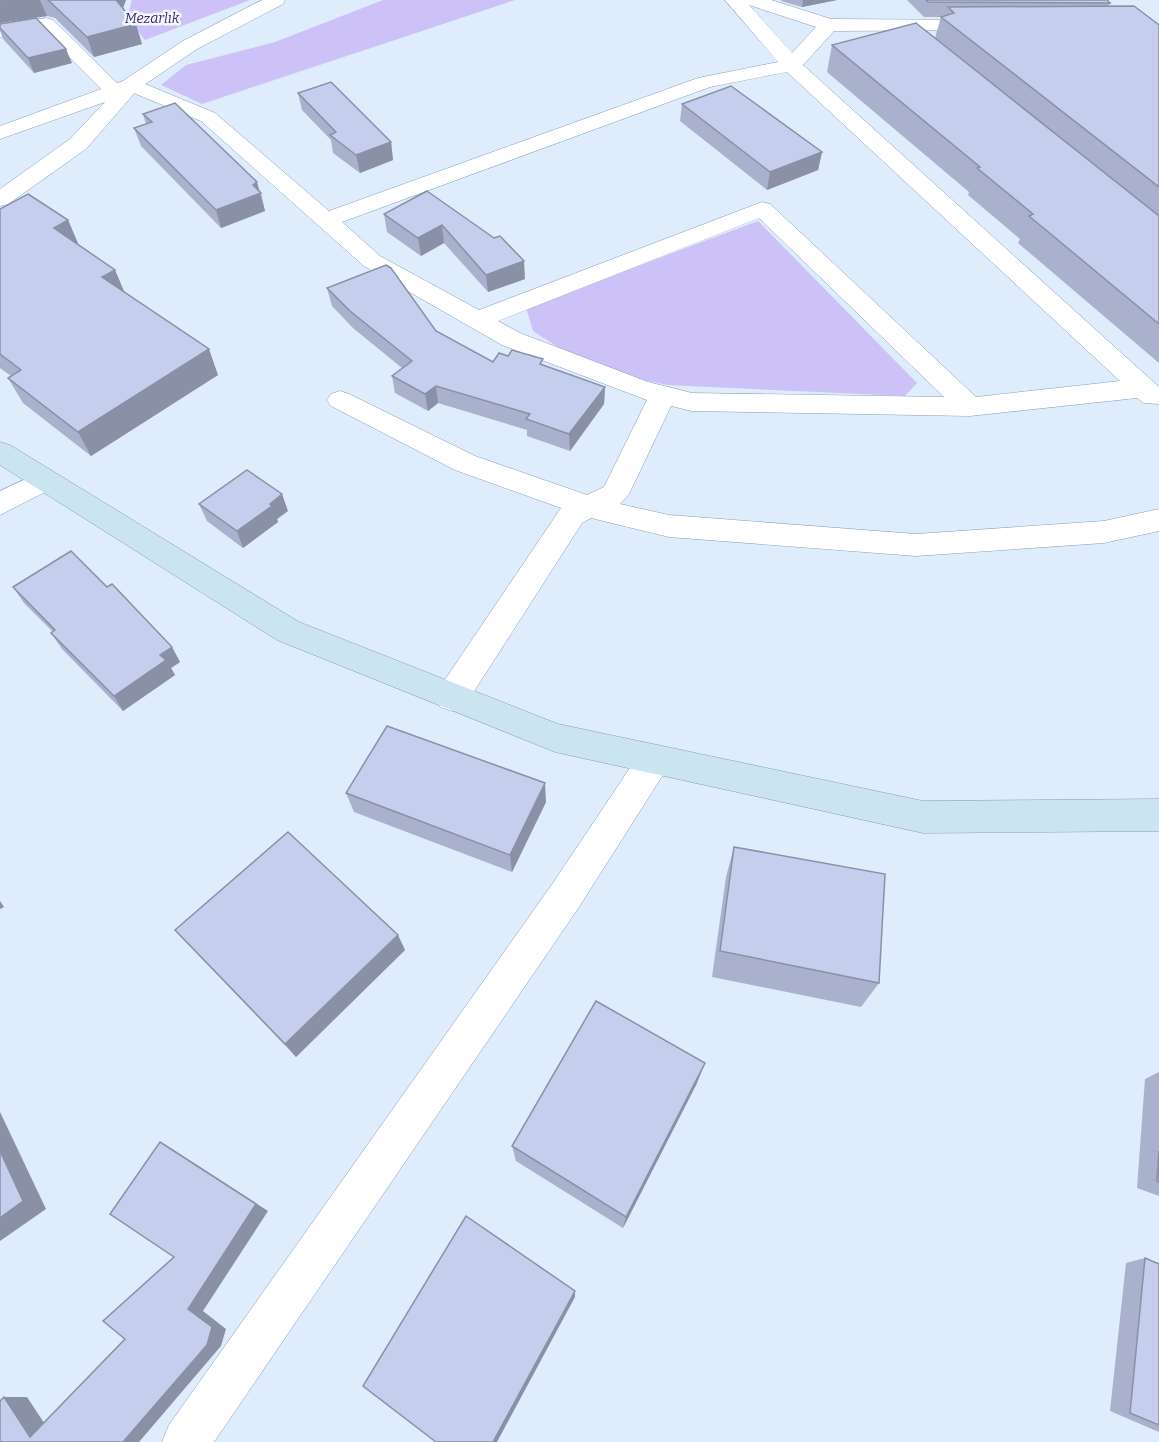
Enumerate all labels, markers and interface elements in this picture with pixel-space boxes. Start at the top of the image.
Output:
park label: Mezarlık [125,10,180,27]

